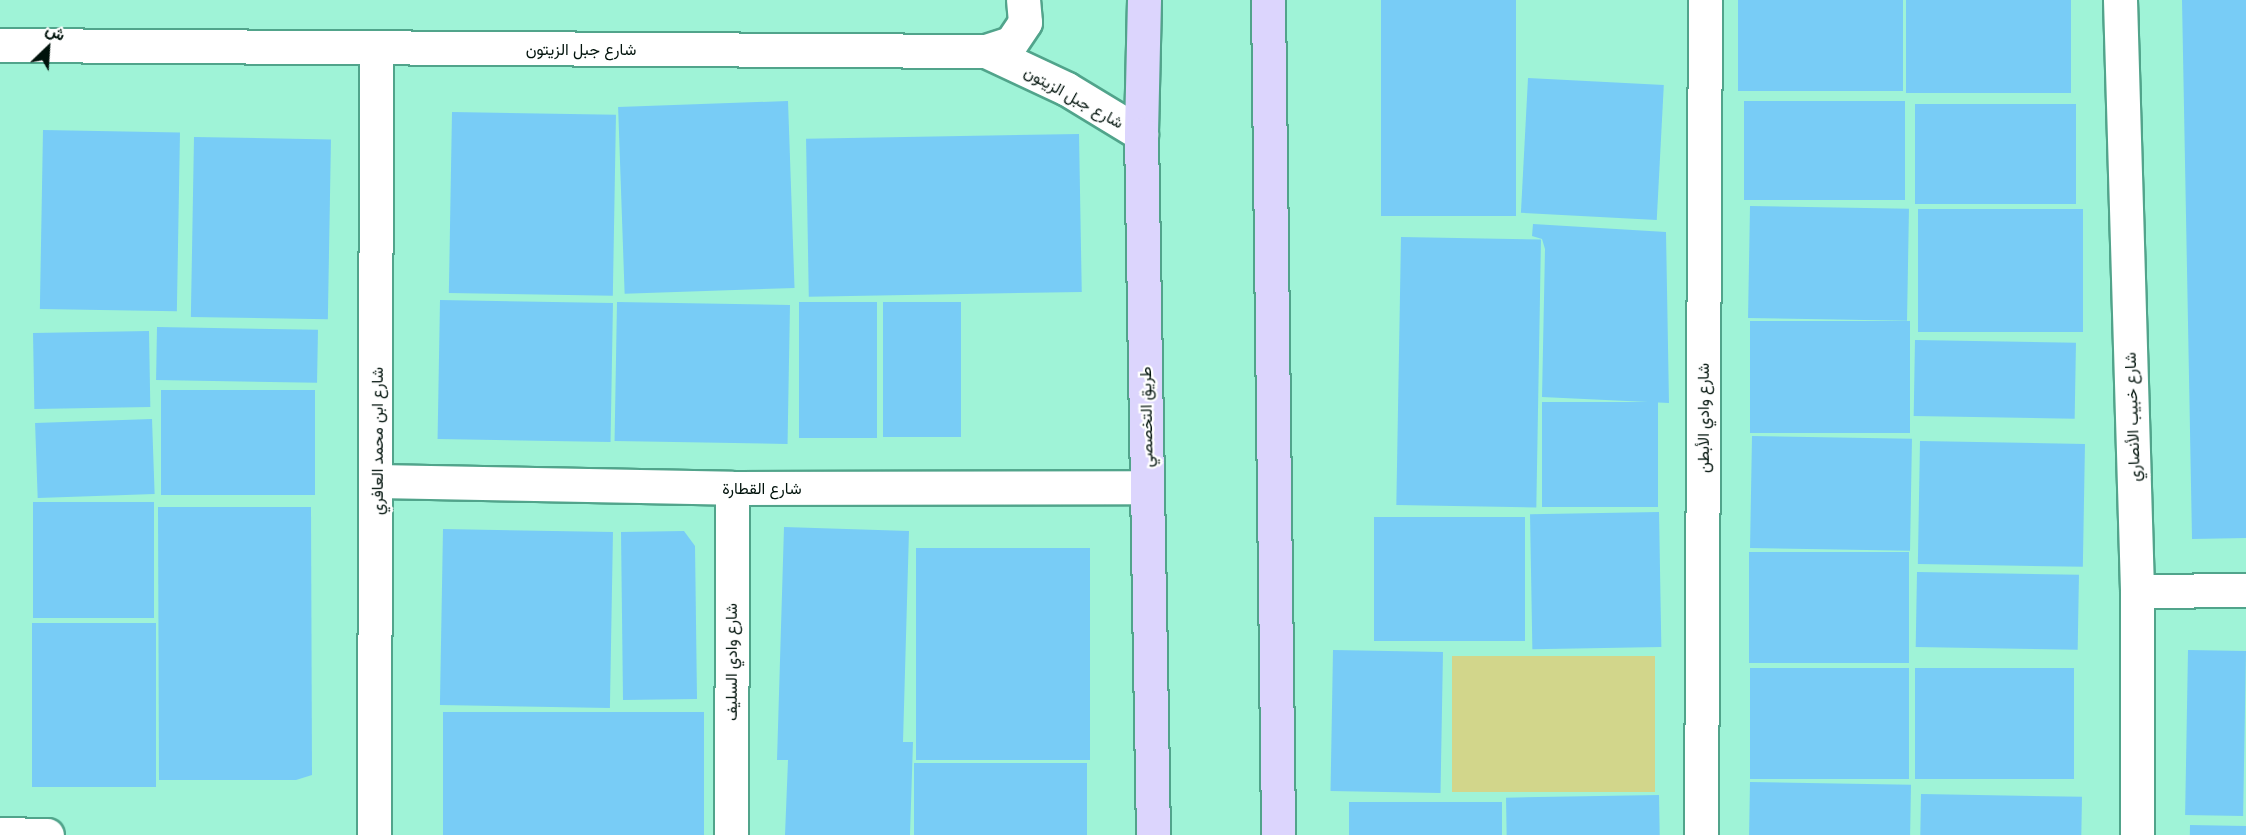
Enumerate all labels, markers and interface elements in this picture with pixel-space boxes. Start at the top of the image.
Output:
north arrow [18,18,78,78]
text: ش [43,19,69,45]
street label: شارع جبل الزيتون [526,39,636,59]
street label: شارع جبل الزيتون [1021,62,1127,132]
street label: شارع خبيب الأنصاري [2120,352,2144,482]
street label: شارع وادي الأبطن [1693,363,1713,473]
street label: طريق التخصصي [1136,366,1156,468]
street label: شارع ابن محمد العافري [367,367,387,515]
street label: شارع القطارة [722,478,802,498]
street label: شارع وادي السليف [721,603,741,721]

